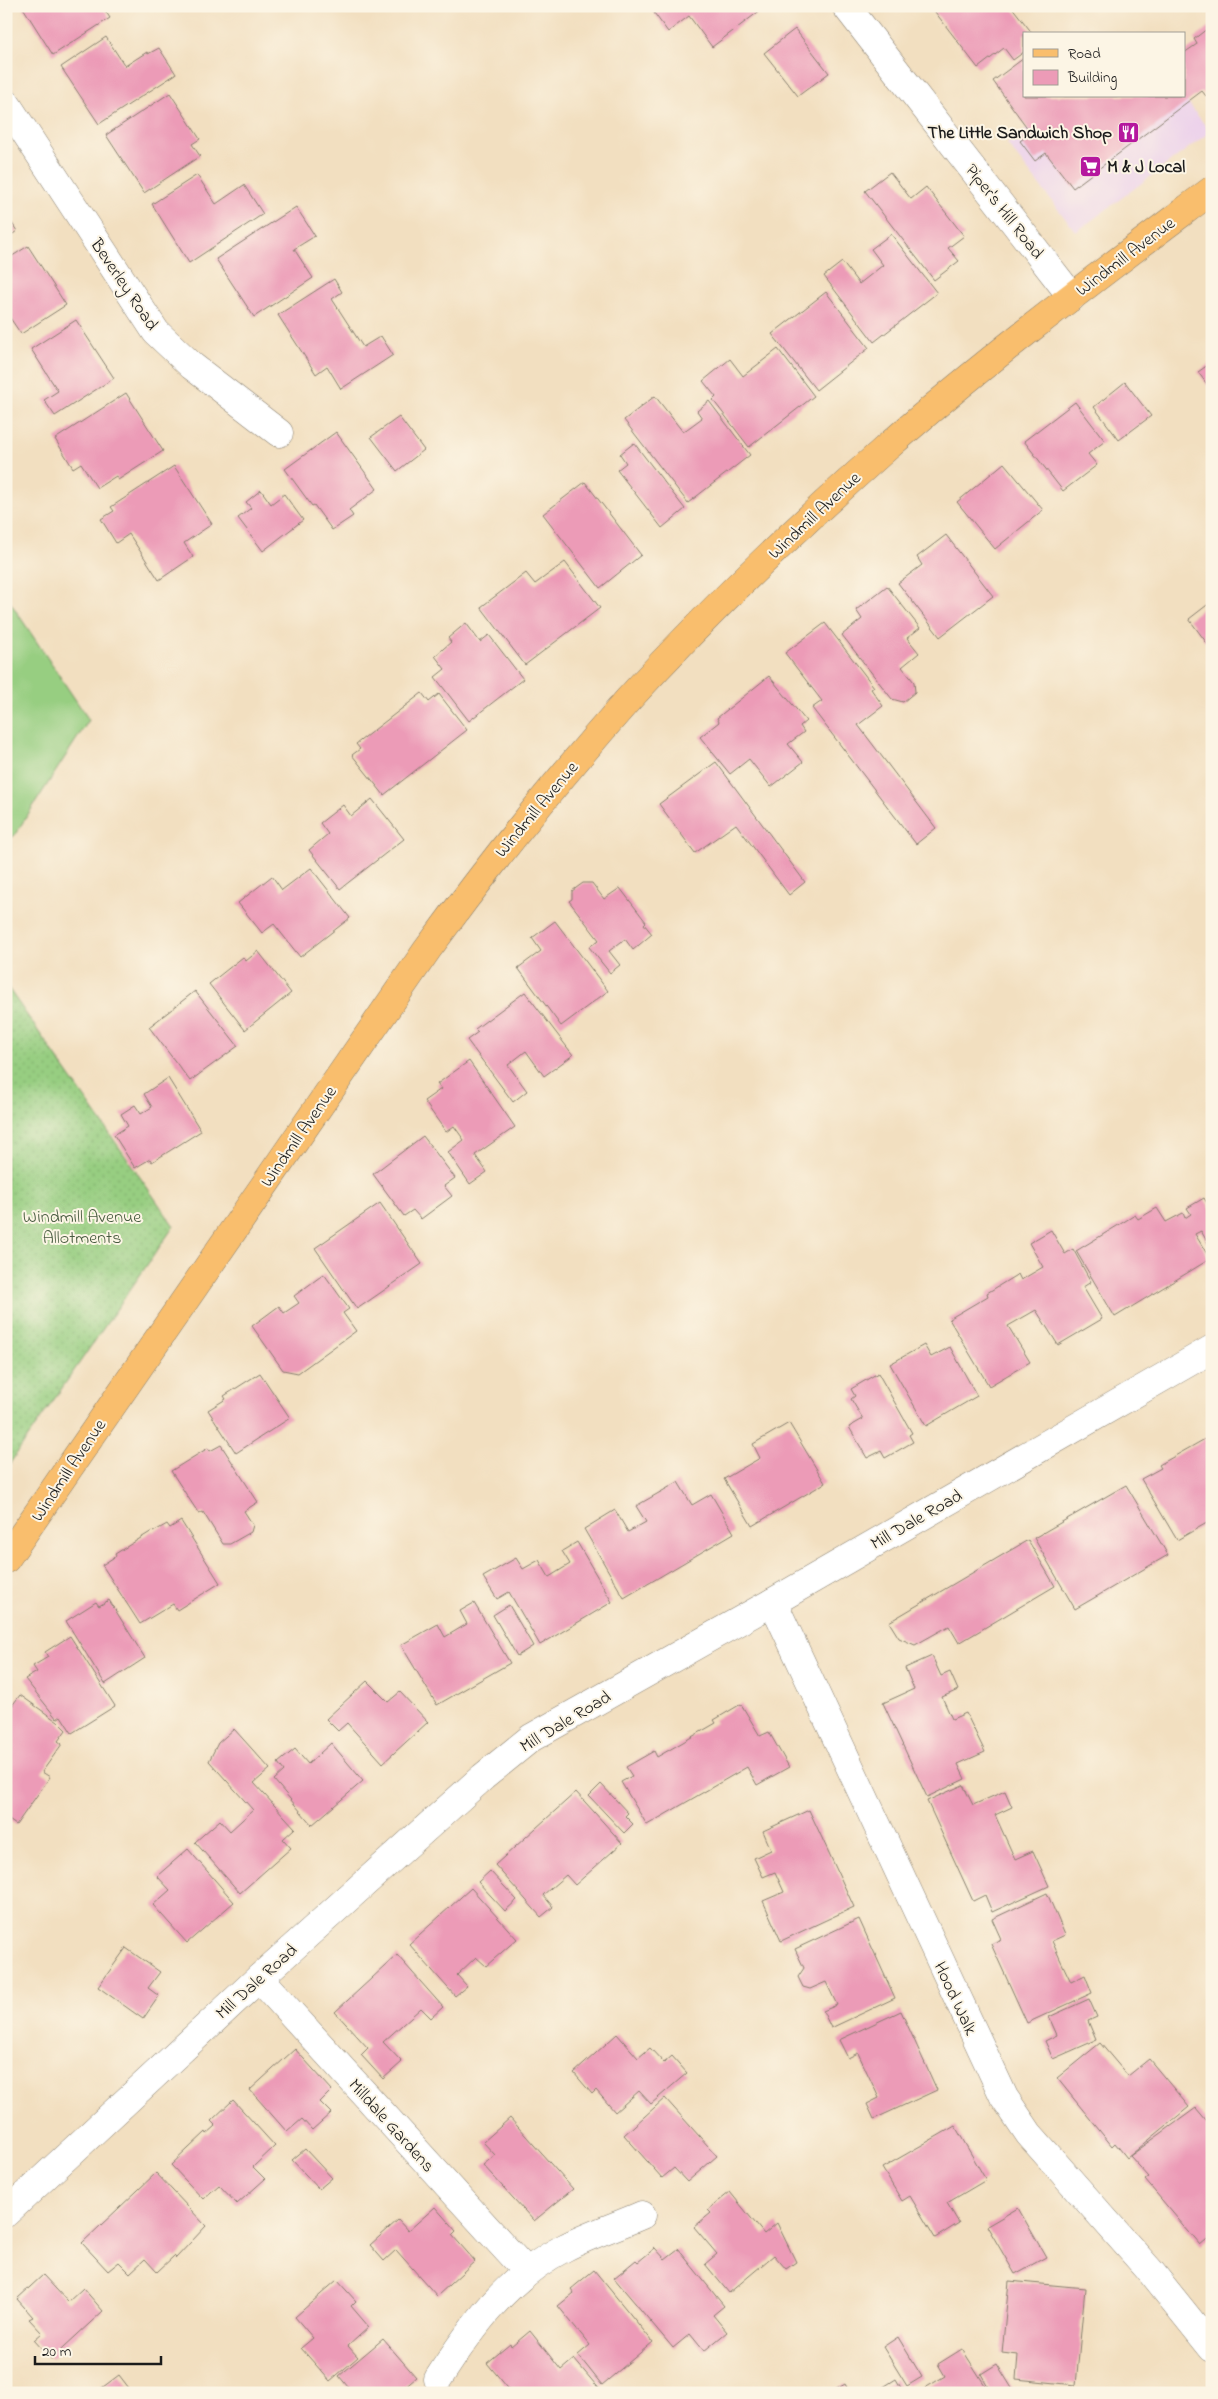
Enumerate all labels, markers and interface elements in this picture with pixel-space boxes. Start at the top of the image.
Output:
legend [1023,32,1186,98]
text: Road [1068,43,1101,65]
text: Building [1067,67,1117,90]
restaurant icon: The Little Sandwich Shop [1116,120,1140,144]
place label: The Little Sandwich Shop [927,121,1112,147]
supermarket icon: M & J Local [1079,154,1103,178]
place label: M & J Local [1107,155,1185,181]
street label: Piper's Hill Road [958,159,1049,266]
street label: Windmill Avenue [1071,211,1182,304]
street label: Beverley Road [82,233,164,336]
street label: Windmill Avenue [763,466,868,566]
street label: Windmill Avenue [489,756,586,864]
street label: Windmill Avenue [255,1080,345,1193]
park label: Windmill Avenue Allotments [23,1205,142,1252]
street label: Windmill Avenue [26,1414,114,1528]
street label: Mill Dale Road [866,1484,968,1558]
street label: Mill Dale Road [515,1685,617,1760]
street label: Mill Dale Road [211,1939,304,2026]
street label: Hood Walk [926,1958,983,2040]
street label: Milldale Gardens [341,2074,440,2179]
scale bar [35,2334,161,2366]
text: 20 m [42,2341,72,2363]

